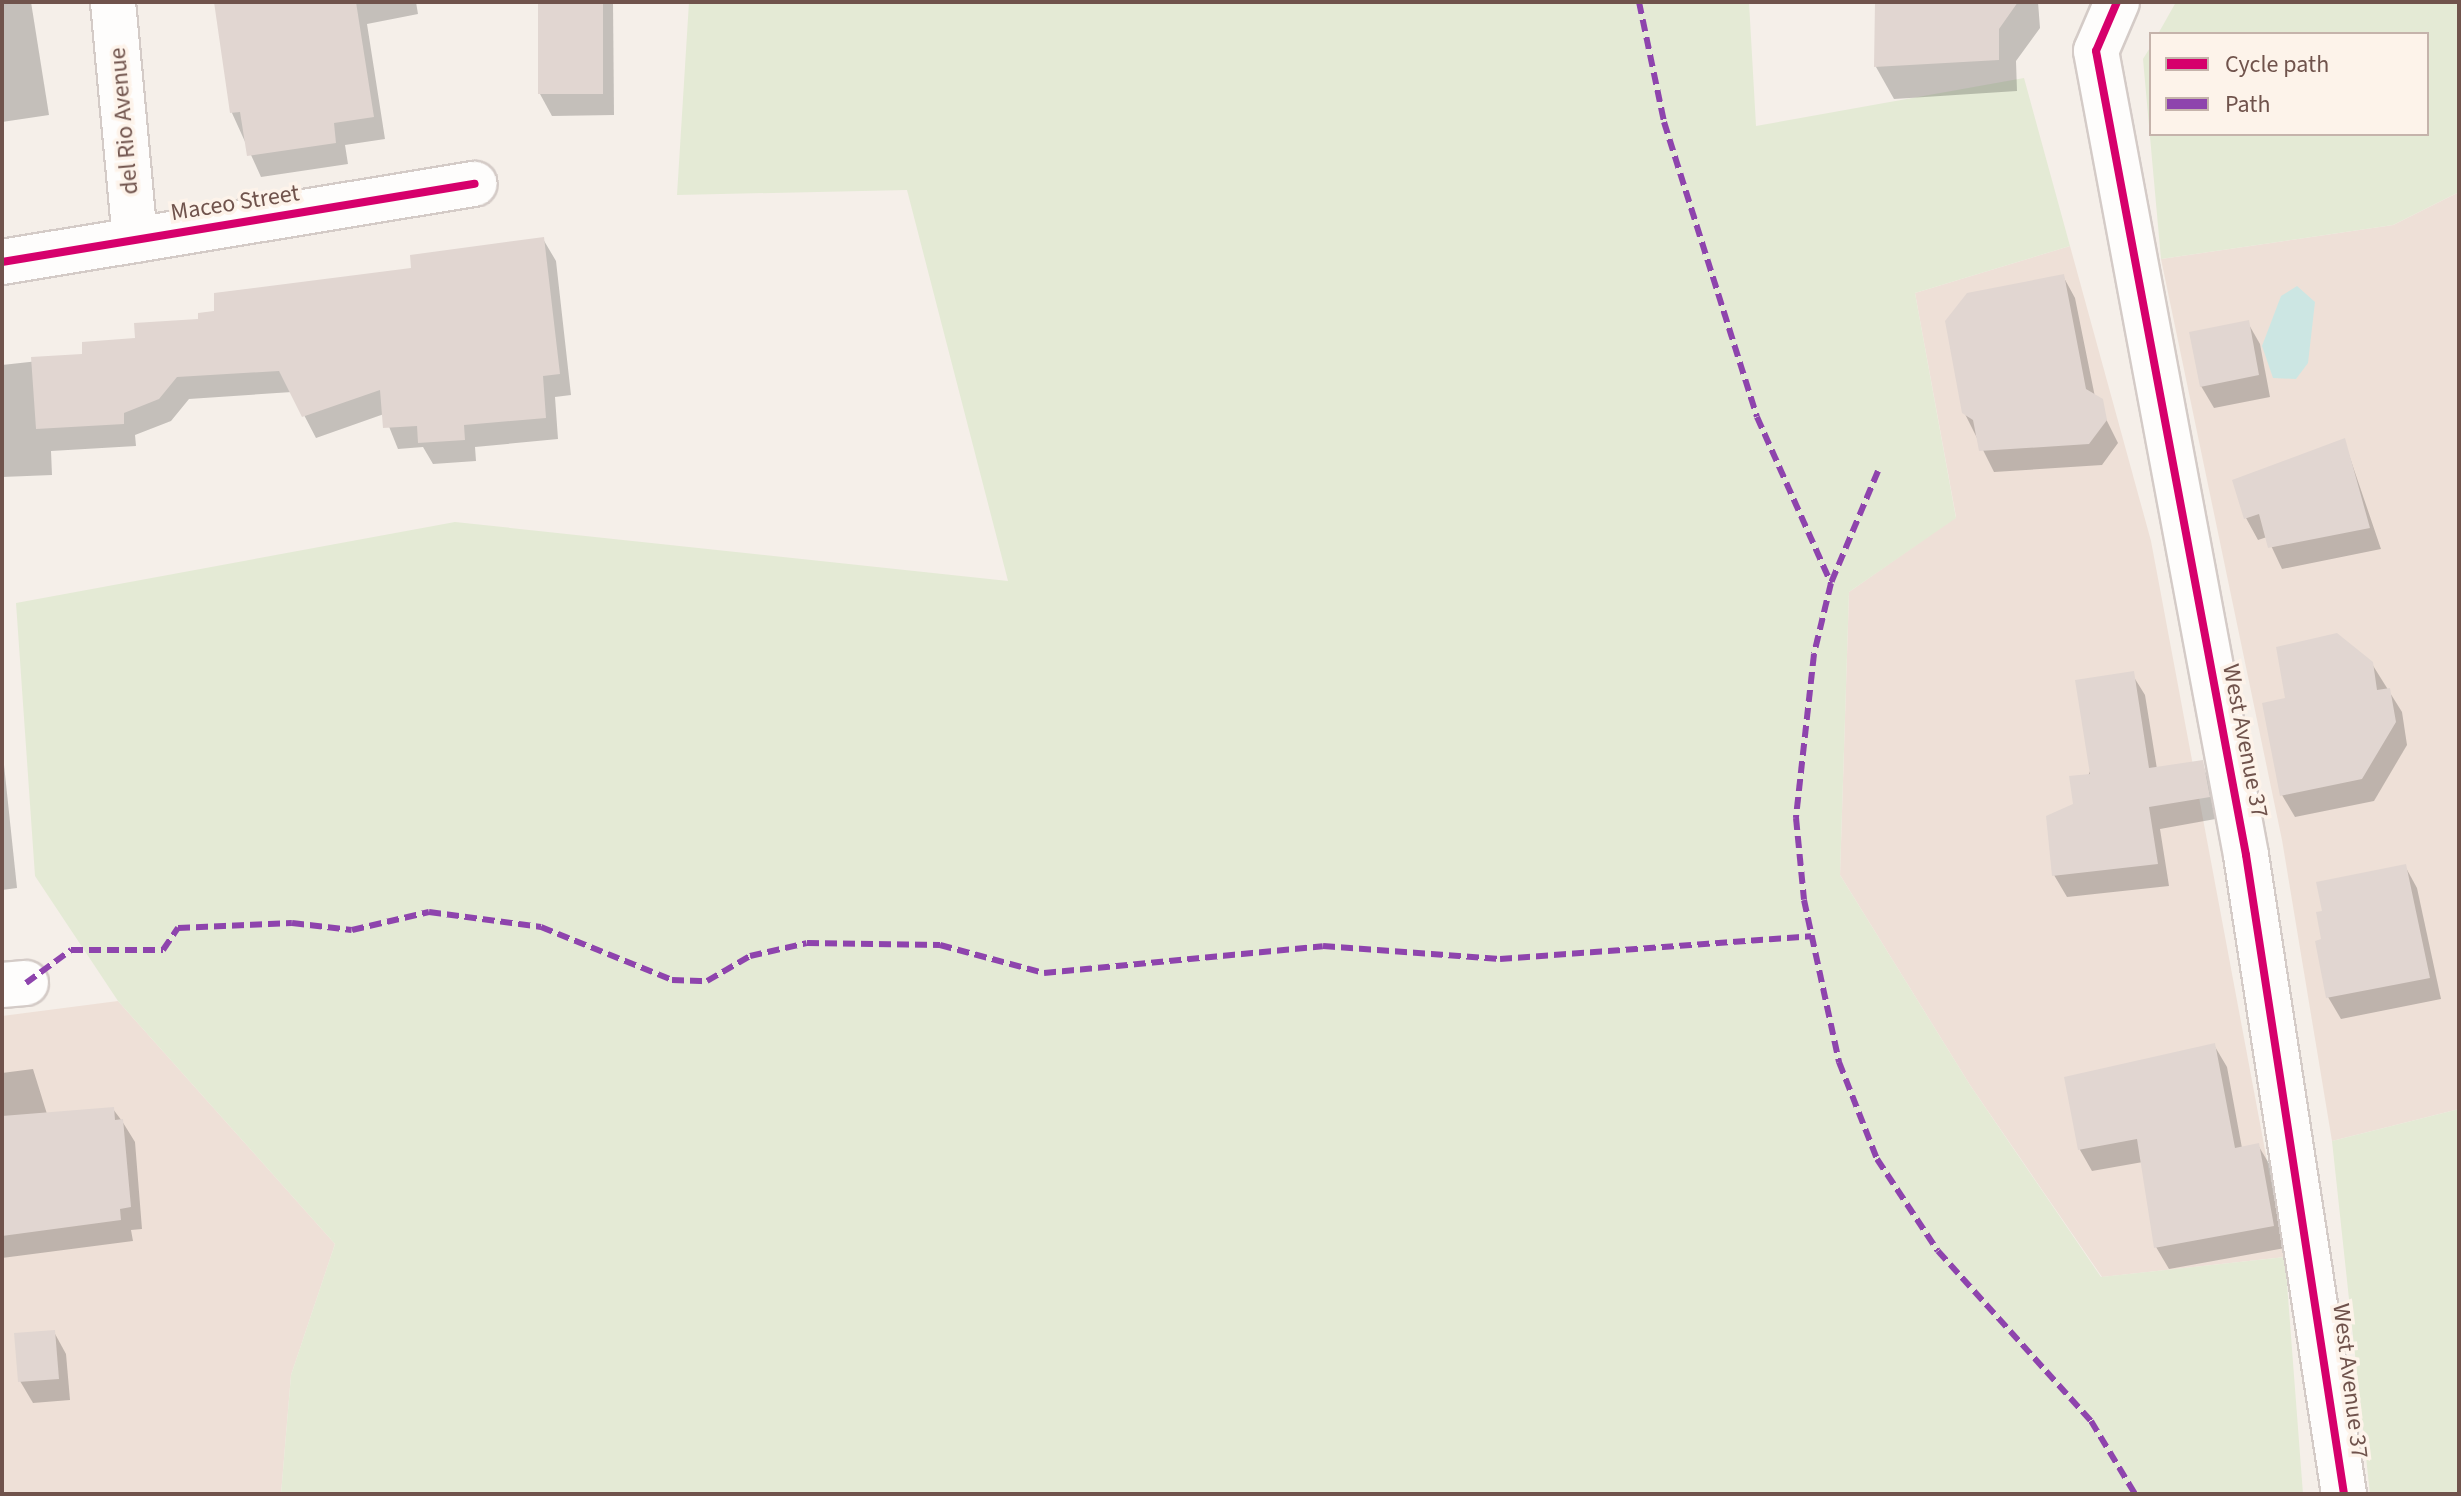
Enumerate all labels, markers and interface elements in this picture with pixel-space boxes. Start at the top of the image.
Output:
legend [2149,32,2429,136]
street label: del Rio Avenue [103,46,145,196]
text: Cycle path [2225,47,2329,82]
text: Path [2225,87,2271,122]
street label: Maceo Street [169,179,301,227]
street label: West Avenue 37 [2216,662,2274,820]
street label: West Avenue 37 [2326,1302,2374,1460]

